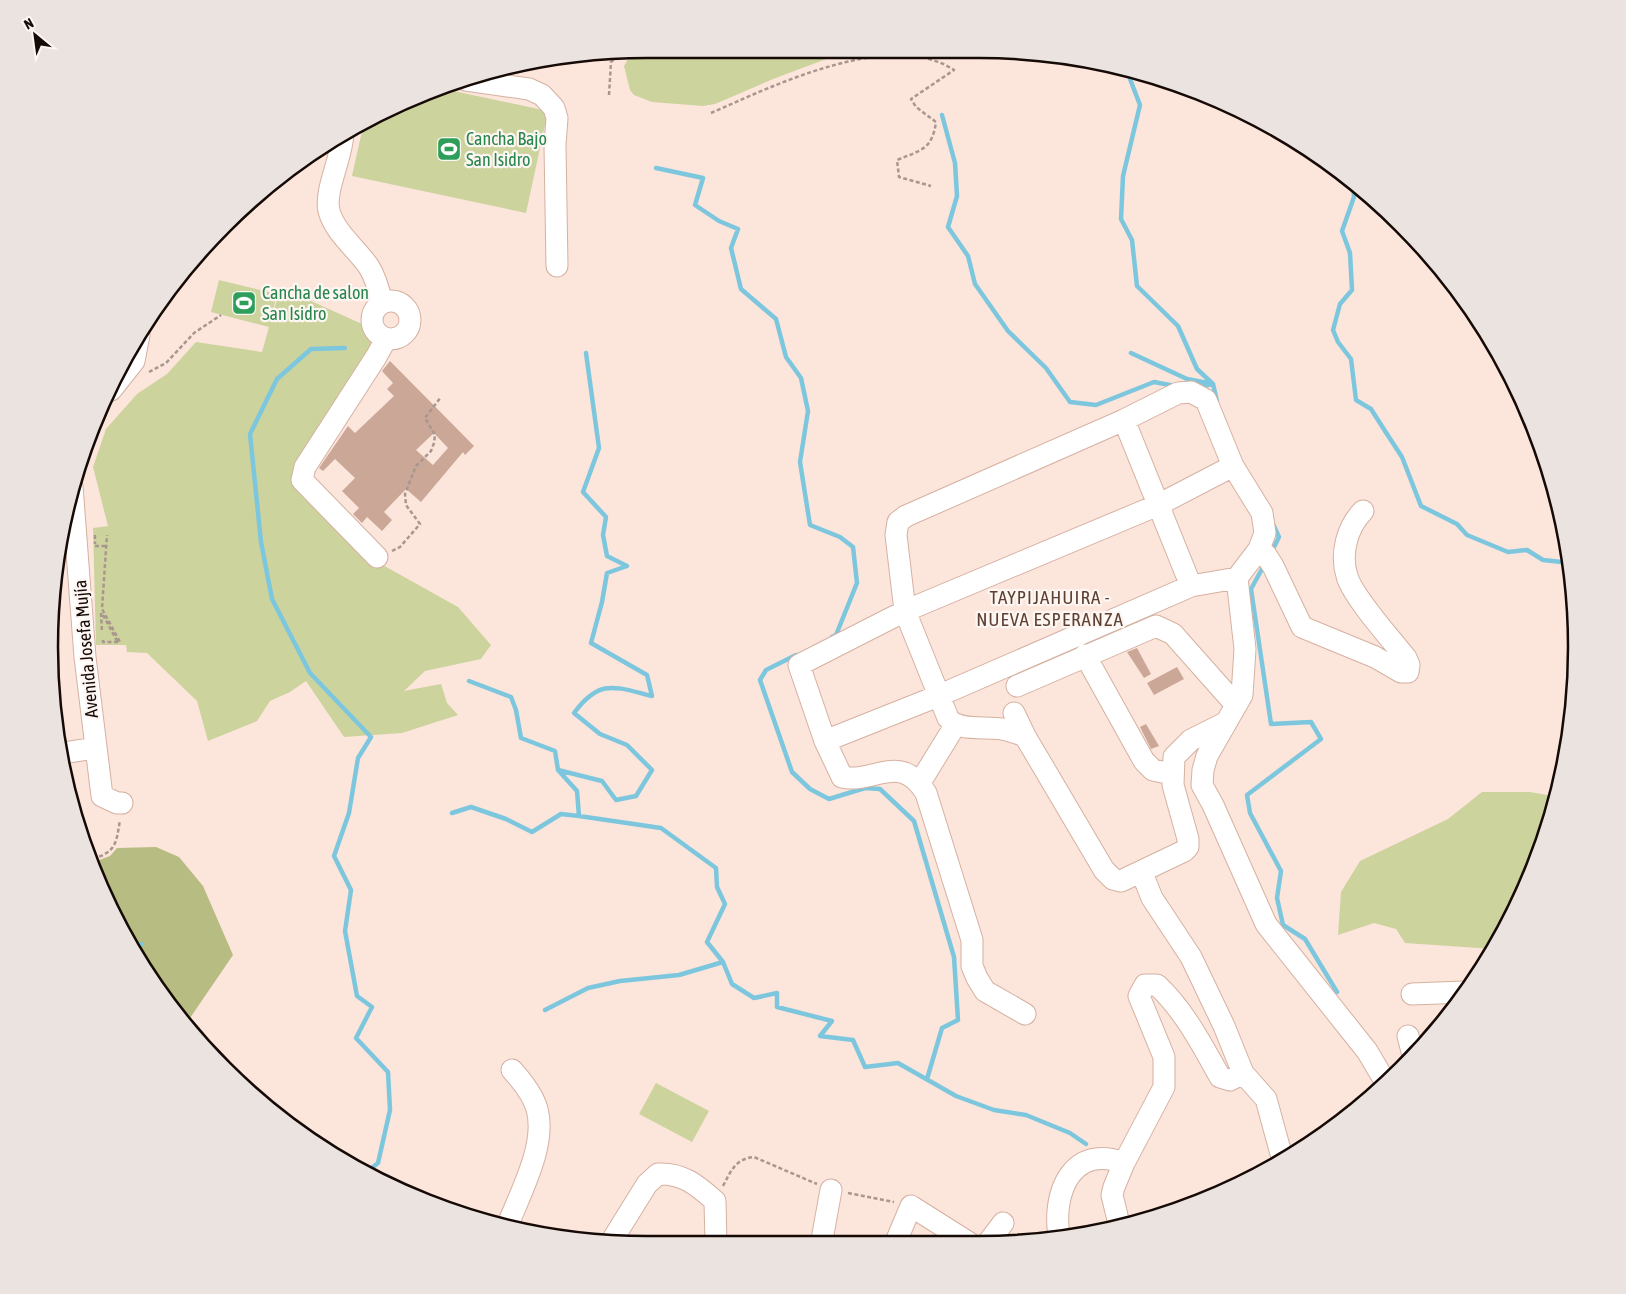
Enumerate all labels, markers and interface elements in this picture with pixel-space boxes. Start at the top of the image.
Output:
north arrow [10,10,60,60]
text: N [21,15,36,33]
place label: Cancha Bajo San Isidro [466,128,547,170]
sports icon: Cancha Bajo San Isidro [436,136,462,162]
place label: Cancha de salon San Isidro [262,282,369,324]
sports icon: Cancha de salon San Isidro [231,290,257,316]
street label: Avenida Josefa Mujía [69,579,102,719]
district label: TAYPIJAHUIRA - NUEVA ESPERANZA [976,586,1124,630]

